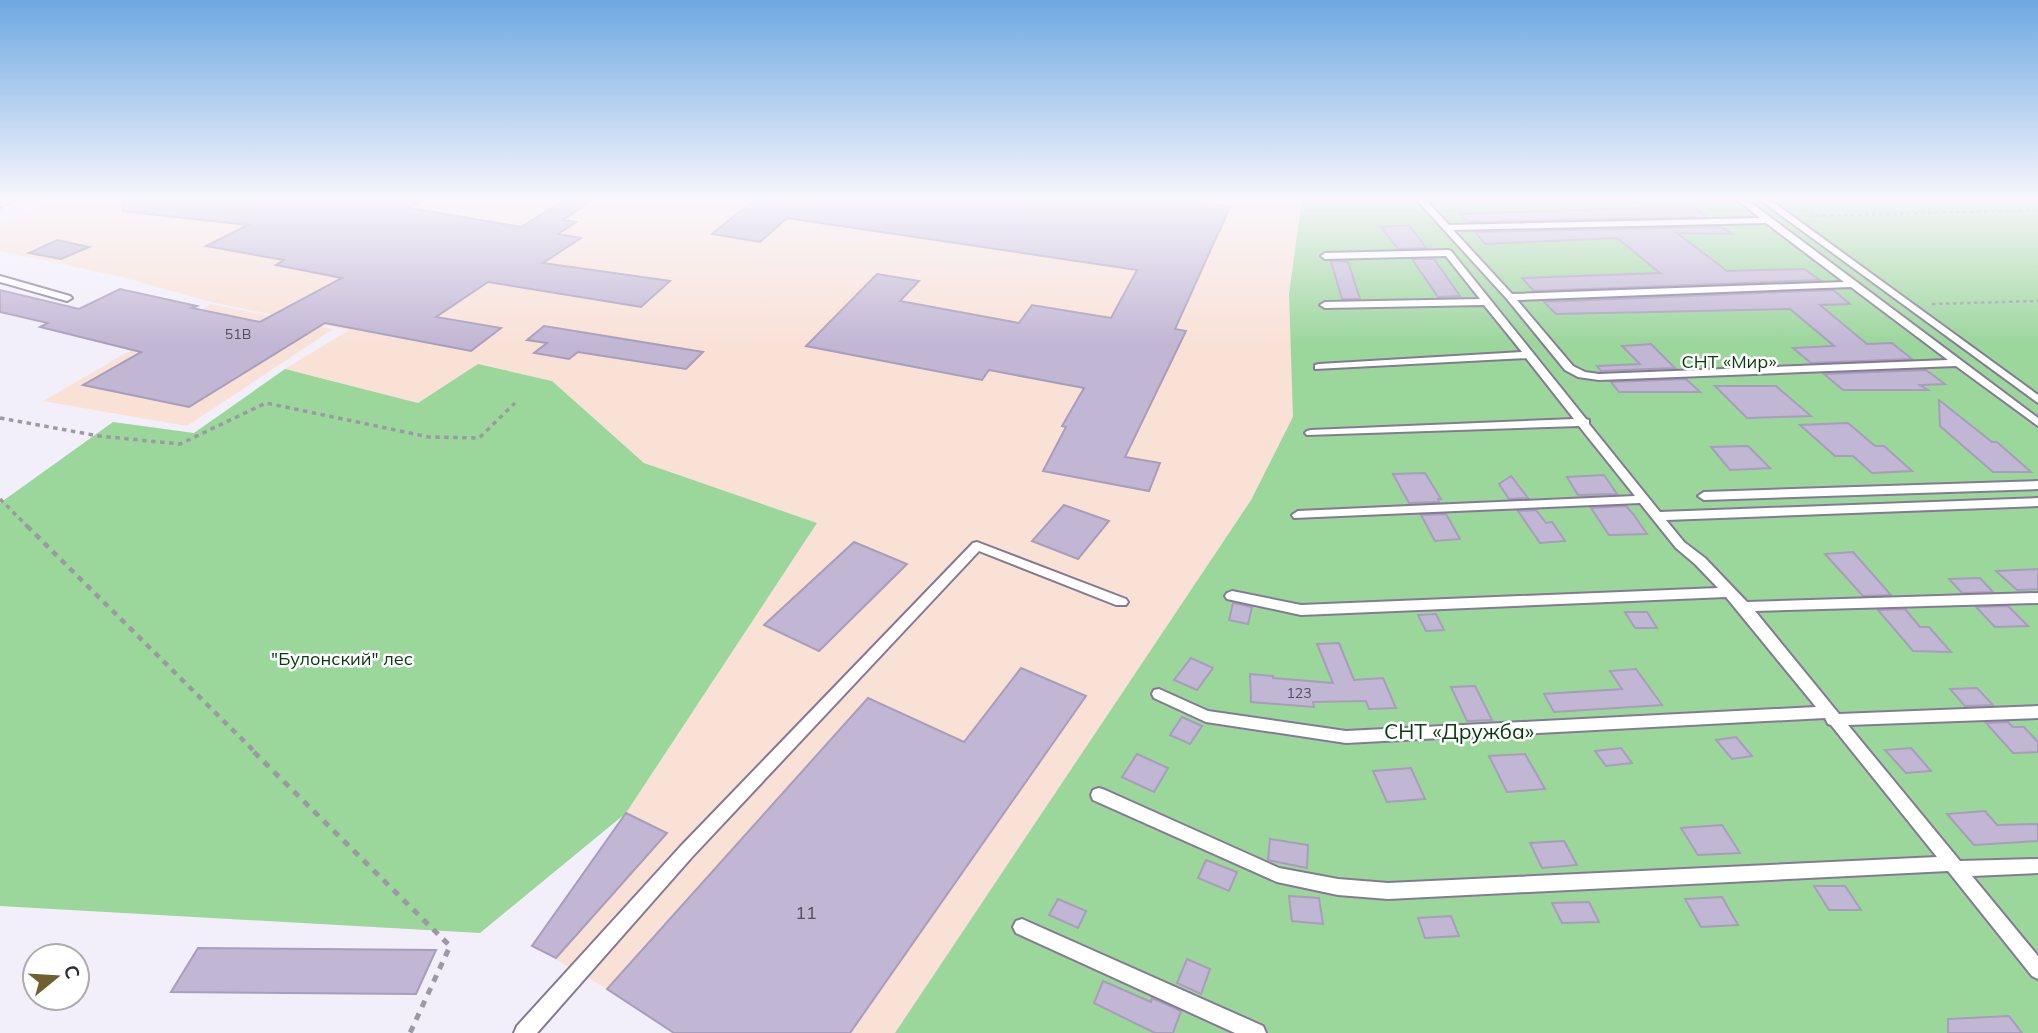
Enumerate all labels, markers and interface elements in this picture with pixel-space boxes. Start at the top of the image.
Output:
house number: 51В [225,325,251,343]
park label: СНТ «Мир» [1681,350,1777,373]
park label: "Булонский" лес [271,647,413,670]
house number: 123 [1286,684,1312,702]
park label: СНТ «Дружба» [1384,718,1534,744]
house number: 11 [795,901,817,924]
north arrow [21,942,91,1012]
text: С [59,962,86,982]

